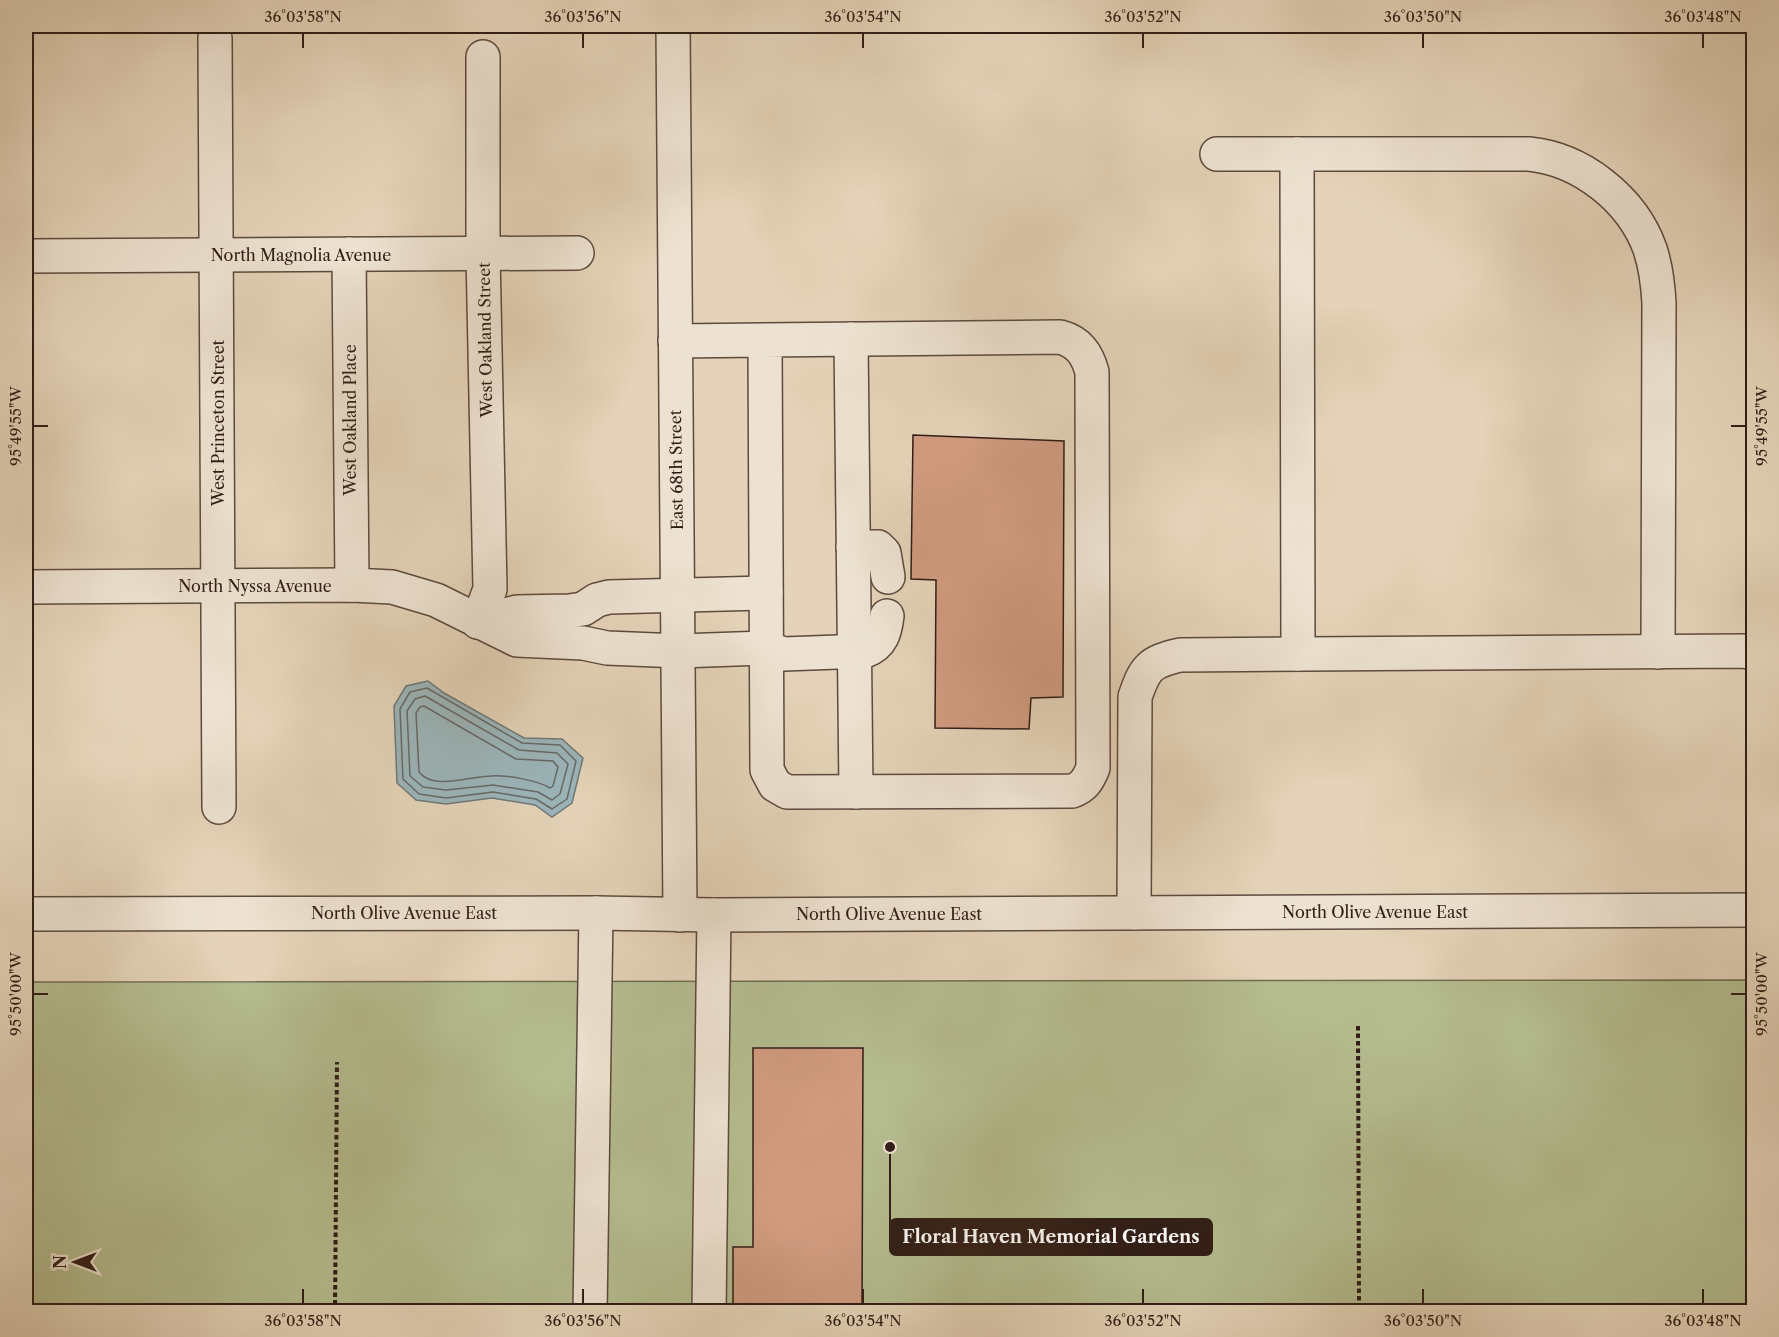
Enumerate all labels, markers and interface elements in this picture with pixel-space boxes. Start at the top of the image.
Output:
text: 36°03'58"N [264,7,342,26]
text: 36°03'56"N [544,7,622,26]
text: 36°03'54"N [824,7,902,26]
text: 36°03'52"N [1104,7,1182,26]
text: 36°03'50"N [1384,7,1462,26]
text: 36°03'48"N [1664,7,1742,26]
street label: North Magnolia Avenue [211,245,391,265]
street label: West Oakland Street [474,262,496,419]
street label: West Princeton Street [208,339,228,507]
street label: West Oakland Place [340,344,360,497]
text: 95°49'55"W [6,386,25,466]
text: 95°49'55"W [1752,386,1771,466]
street label: East 68th Street [665,409,687,530]
street label: North Nyssa Avenue [178,576,332,596]
street label: North Olive Avenue East [1282,902,1468,922]
street label: North Olive Avenue East [311,903,497,923]
street label: North Olive Avenue East [796,904,982,924]
text: 95°50'00"W [6,952,25,1036]
text: 95°50'00"W [1752,952,1771,1036]
callout: Floral Haven Memorial Gardens [890,1219,1212,1255]
text: Floral Haven Memorial Gardens [902,1226,1200,1248]
north arrow [45,1232,105,1292]
text: N [50,1255,70,1269]
text: 36°03'58"N [264,1311,342,1330]
text: 36°03'56"N [544,1311,622,1330]
text: 36°03'54"N [824,1311,902,1330]
text: 36°03'52"N [1104,1311,1182,1330]
text: 36°03'50"N [1384,1311,1462,1330]
text: 36°03'48"N [1664,1311,1742,1330]

